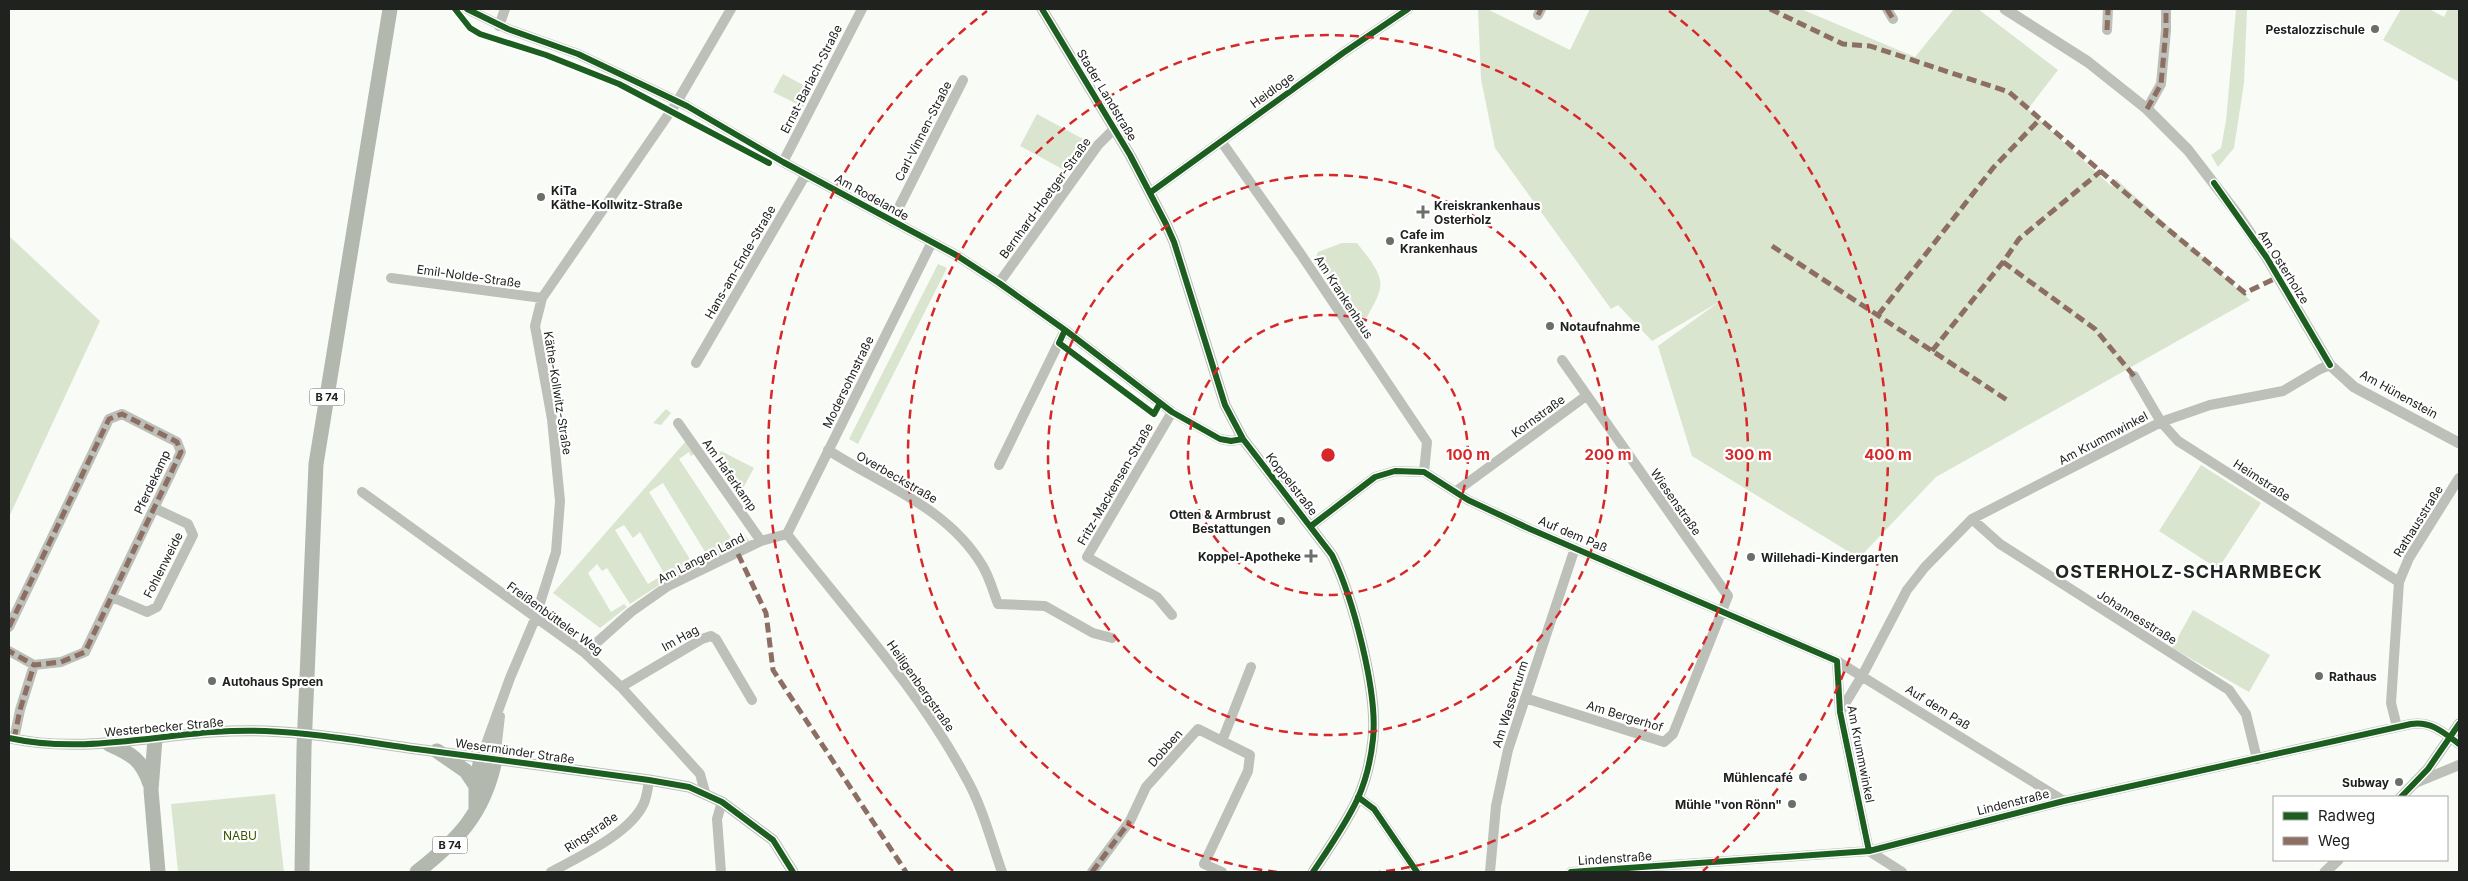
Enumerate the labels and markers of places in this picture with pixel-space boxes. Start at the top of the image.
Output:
place label: Pestalozzischule [2266,22,2365,37]
marker: Pestalozzischule [2369,23,2381,35]
place label: KiTa Käthe-Kollwitz-Straße [551,183,683,212]
marker: KiTa Käthe-Kollwitz-Straße [535,191,547,203]
place label: Kreiskrankenhaus Osterholz [1434,198,1541,227]
marker: Kreiskrankenhaus Osterholz [1416,205,1430,219]
place label: Cafe im Krankenhaus [1400,227,1478,256]
marker: Cafe im Krankenhaus [1384,235,1396,247]
place label: Notaufnahme [1560,319,1640,334]
marker: Notaufnahme [1544,320,1556,332]
centre of rings [1319,446,1337,464]
place label: Otten & Armbrust Bestattungen [1169,507,1272,536]
marker: Otten & Armbrust Bestattungen [1275,515,1287,527]
place label: Koppel-Apotheke [1198,549,1301,564]
marker: Koppel-Apotheke [1305,550,1317,562]
place label: Willehadi-Kindergarten [1761,550,1899,565]
marker: Willehadi-Kindergarten [1745,551,1757,563]
place label: Rathaus [2329,669,2377,684]
marker: Rathaus [2313,670,2325,682]
place label: Autohaus Spreen [222,674,323,689]
marker: Autohaus Spreen [206,675,218,687]
place label: Mühlencafé [1723,770,1793,785]
marker: Mühlencafé [1797,771,1809,783]
place label: Subway [2342,775,2390,790]
marker: Subway [2393,776,2405,788]
place label: Mühle "von Rönn" [1675,797,1782,812]
marker: Mühle "von Rönn" [1786,798,1798,810]

